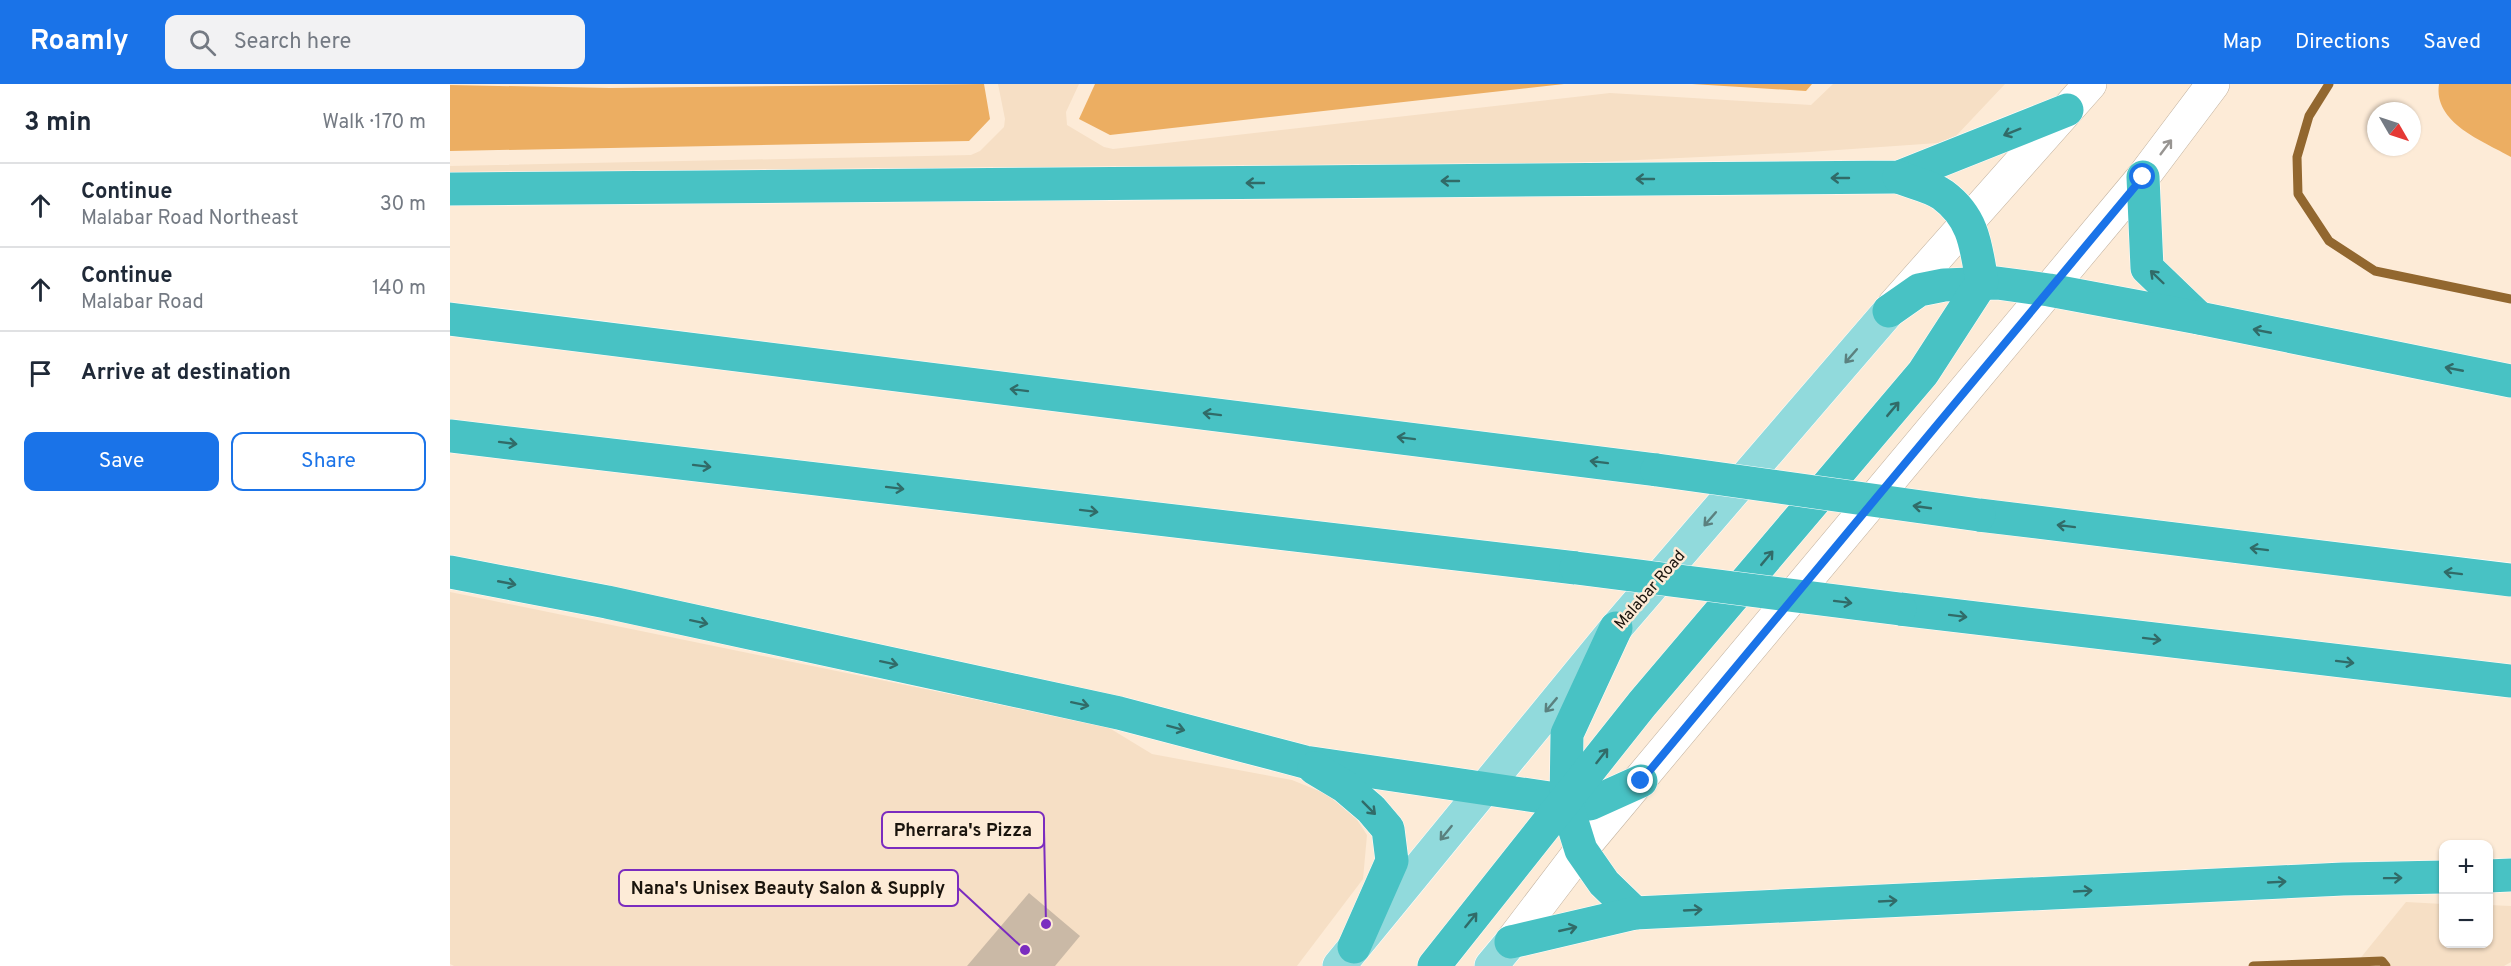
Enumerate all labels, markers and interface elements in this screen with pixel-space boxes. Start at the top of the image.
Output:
search box [165,15,585,69]
text: Roamly [30,24,129,60]
icon: search [186,26,219,59]
text: Search here [234,29,351,56]
text: Map [2222,29,2262,56]
text: Directions [2295,29,2390,56]
text: Saved [2423,29,2481,56]
north arrow [2367,102,2421,156]
text: 3 min [24,107,92,140]
text: Walk · 170 m [322,110,426,136]
one-way arrow [2004,127,2022,138]
one-way arrow [2160,140,2172,156]
route start [2129,163,2155,189]
one-way arrow [1831,172,1851,184]
one-way arrow [1636,174,1656,185]
one-way arrow [1441,175,1461,187]
one-way arrow [1246,177,1266,189]
text: Continue [81,179,172,206]
icon: ahead [24,189,57,222]
text: 30 m [380,192,426,218]
text: Malabar Road Northeast [81,206,299,232]
text: Continue [81,263,172,290]
one-way arrow [2150,270,2165,285]
icon: ahead [24,273,57,306]
text: 140 m [372,276,426,302]
text: Malabar Road [81,290,204,316]
one-way arrow [2253,325,2273,336]
one-way arrow [1844,348,1857,364]
icon: arrive [24,357,57,390]
text: Arrive at destination [81,360,291,387]
one-way arrow [2444,363,2464,374]
one-way arrow [1009,384,1029,395]
one-way arrow [1887,401,1900,417]
one-way arrow [1203,408,1223,419]
button: Save [24,432,219,491]
button: Share [231,432,426,491]
one-way arrow [1396,433,1416,444]
one-way arrow [498,438,518,449]
one-way arrow [1590,457,1610,468]
one-way arrow [691,460,711,471]
one-way arrow [885,483,905,494]
one-way arrow [1912,501,1932,512]
one-way arrow [1079,506,1099,517]
one-way arrow [1703,511,1716,527]
one-way arrow [2056,520,2076,531]
one-way arrow [2250,543,2270,554]
street label: Malabar Road [1611,547,1690,634]
one-way arrow [1760,551,1774,566]
one-way arrow [2444,567,2463,578]
one-way arrow [497,578,517,589]
one-way arrow [1832,597,1852,608]
one-way arrow [1948,611,1967,622]
one-way arrow [689,616,708,628]
one-way arrow [2141,634,2161,645]
one-way arrow [2335,657,2355,668]
one-way arrow [879,658,898,669]
one-way arrow [1545,697,1558,713]
one-way arrow [1070,699,1089,711]
one-way arrow [1166,723,1185,734]
one-way arrow [1595,748,1608,764]
route end [1627,767,1653,793]
one-way arrow [1362,801,1377,816]
callout: Pherrara's Pizza [882,812,1044,848]
text: Pherrara's Pizza [894,820,1032,843]
one-way arrow [1439,825,1452,841]
map controls [2439,840,2493,948]
button: + [2439,840,2493,894]
callout: Nana's Unisex Beauty Salon & Supply [619,870,958,906]
one-way arrow [2383,872,2403,883]
one-way arrow [2267,876,2287,887]
text: Nana's Unisex Beauty Salon & Supply [631,878,945,901]
one-way arrow [2072,886,2092,897]
button: − [2439,894,2493,948]
one-way arrow [1877,895,1897,906]
one-way arrow [1683,904,1703,915]
one-way arrow [1464,913,1477,929]
one-way arrow [1558,922,1577,934]

